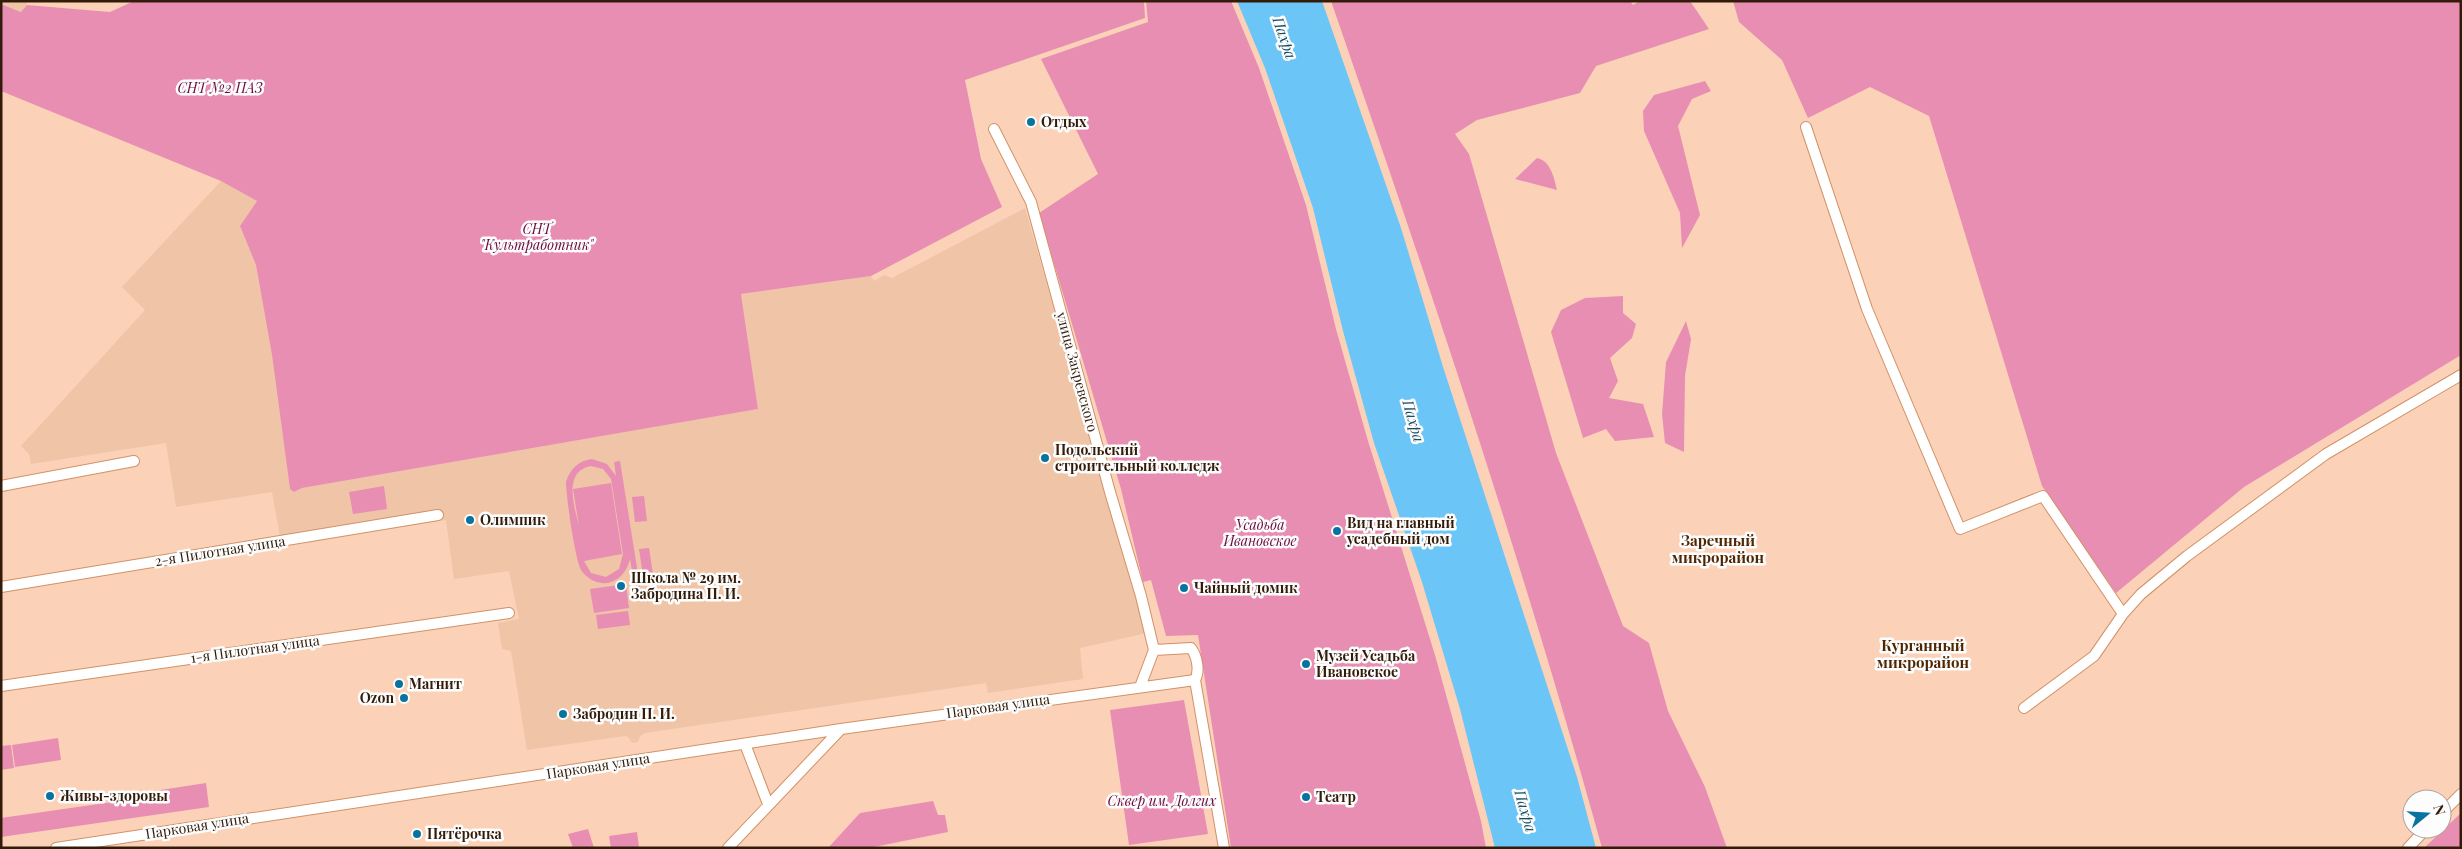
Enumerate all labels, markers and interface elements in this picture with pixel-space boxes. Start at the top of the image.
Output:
water label: Пахра [1268,13,1301,61]
park label: СНТ №2 ПАЗ [177,78,263,97]
place label: Отдых [1041,112,1087,131]
marker: Отдых [1025,116,1037,128]
park label: СНТ "Культработник" [481,219,594,254]
street label: улица Закревского [1052,309,1103,434]
water label: Пахра [1398,396,1430,444]
place label: Подольский строительный колледж [1055,440,1220,475]
marker: Подольский строительный колледж [1039,452,1051,464]
place label: Олимпик [480,510,546,529]
place label: Вид на главный усадебный дом [1346,513,1455,548]
marker: Олимпик [464,514,476,526]
park label: Усадьба Ивановское [1223,515,1297,550]
marker: Вид на главный усадебный дом [1331,525,1343,537]
district label: Заречный микрорайон [1672,530,1765,567]
street label: 2-я Пилотная улица [153,531,286,570]
place label: Школа № 29 им. Забродина П. И. [631,568,741,603]
place label: Чайный домик [1194,578,1298,597]
marker: Школа № 29 им. Забродина П. И. [615,580,627,592]
marker: Чайный домик [1178,582,1190,594]
street label: 1-я Пилотная улица [189,630,321,667]
district label: Курганный микрорайон [1877,635,1970,672]
place label: Музей Усадьба Ивановское [1316,646,1416,681]
marker: Музей Усадьба Ивановское [1300,658,1312,670]
place label: Магнит [409,674,462,693]
marker: Магнит [393,678,405,690]
place label: Ozon [360,688,394,707]
street label: Парковая улица [945,689,1051,722]
marker: Ozon [398,692,410,704]
place label: Забродин П. И. [573,704,675,723]
marker: Забродин П. И. [557,708,569,720]
street label: Парковая улица [545,748,651,783]
place label: Живы-здоровы [59,786,168,805]
water label: Пахра [1510,786,1542,834]
place label: Театр [1316,787,1356,806]
north arrow [2402,789,2452,839]
marker: Живы-здоровы [44,790,56,802]
park label: Сквер им. Долгих [1108,791,1217,810]
marker: Театр [1300,791,1312,803]
text: N [2429,802,2450,818]
street label: Парковая улица [144,808,250,843]
place label: Пятёрочка [427,824,503,843]
marker: Пятёрочка [411,828,423,840]

